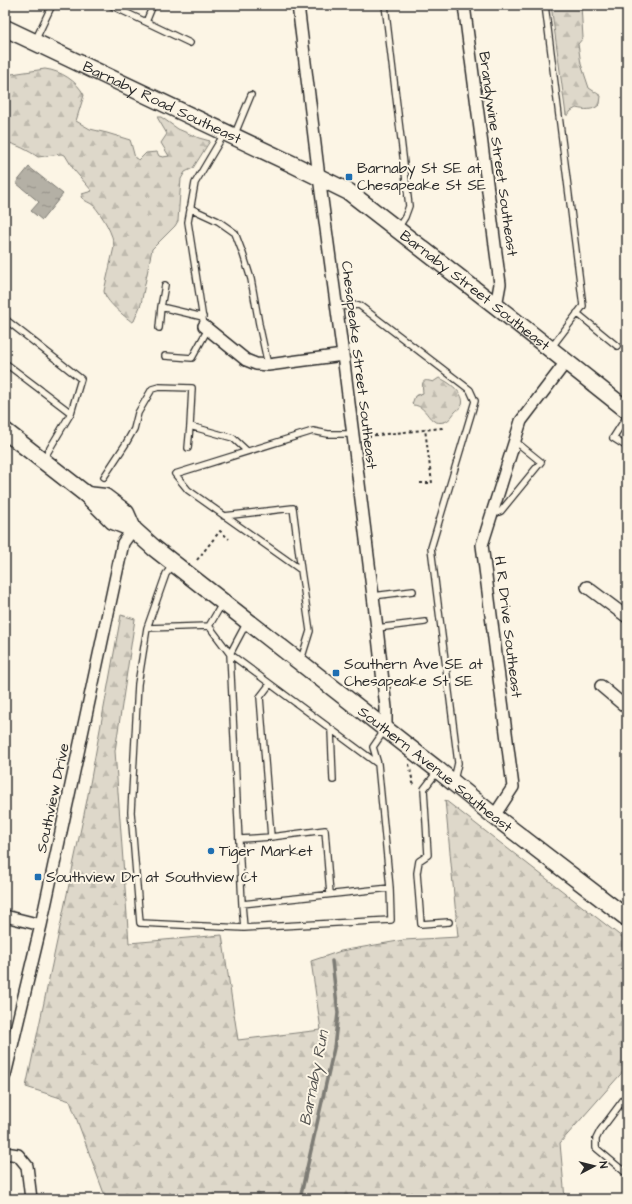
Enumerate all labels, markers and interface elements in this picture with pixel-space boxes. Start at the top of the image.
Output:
street label: Brandywine Street Southeast [472,50,523,258]
street label: Barnaby Road Southeast [79,56,245,149]
place label: Barnaby St SE at Chesapeake St SE [357,158,486,196]
marker: Barnaby St SE at Chesapeake St SE [344,172,354,182]
street label: Barnaby Street Southeast [396,225,555,356]
street label: Chesapeake Street Southeast [336,260,382,470]
street label: H R Drive Southeast [489,555,527,699]
place label: Southern Ave SE at Chesapeake St SE [344,654,483,692]
marker: Southern Ave SE at Chesapeake St SE [331,668,341,678]
street label: Southern Avenue Southeast [354,701,517,837]
street label: Southview Drive [31,741,75,855]
place label: Tiger Market [219,841,312,863]
marker: Tiger Market [206,846,216,856]
place label: Southview Dr at Southview Ct [46,867,257,888]
marker: Southview Dr at Southview Ct [33,872,43,882]
water label: Barnaby Run [294,1027,335,1127]
north arrow [574,1146,614,1186]
text: N [596,1161,611,1169]

